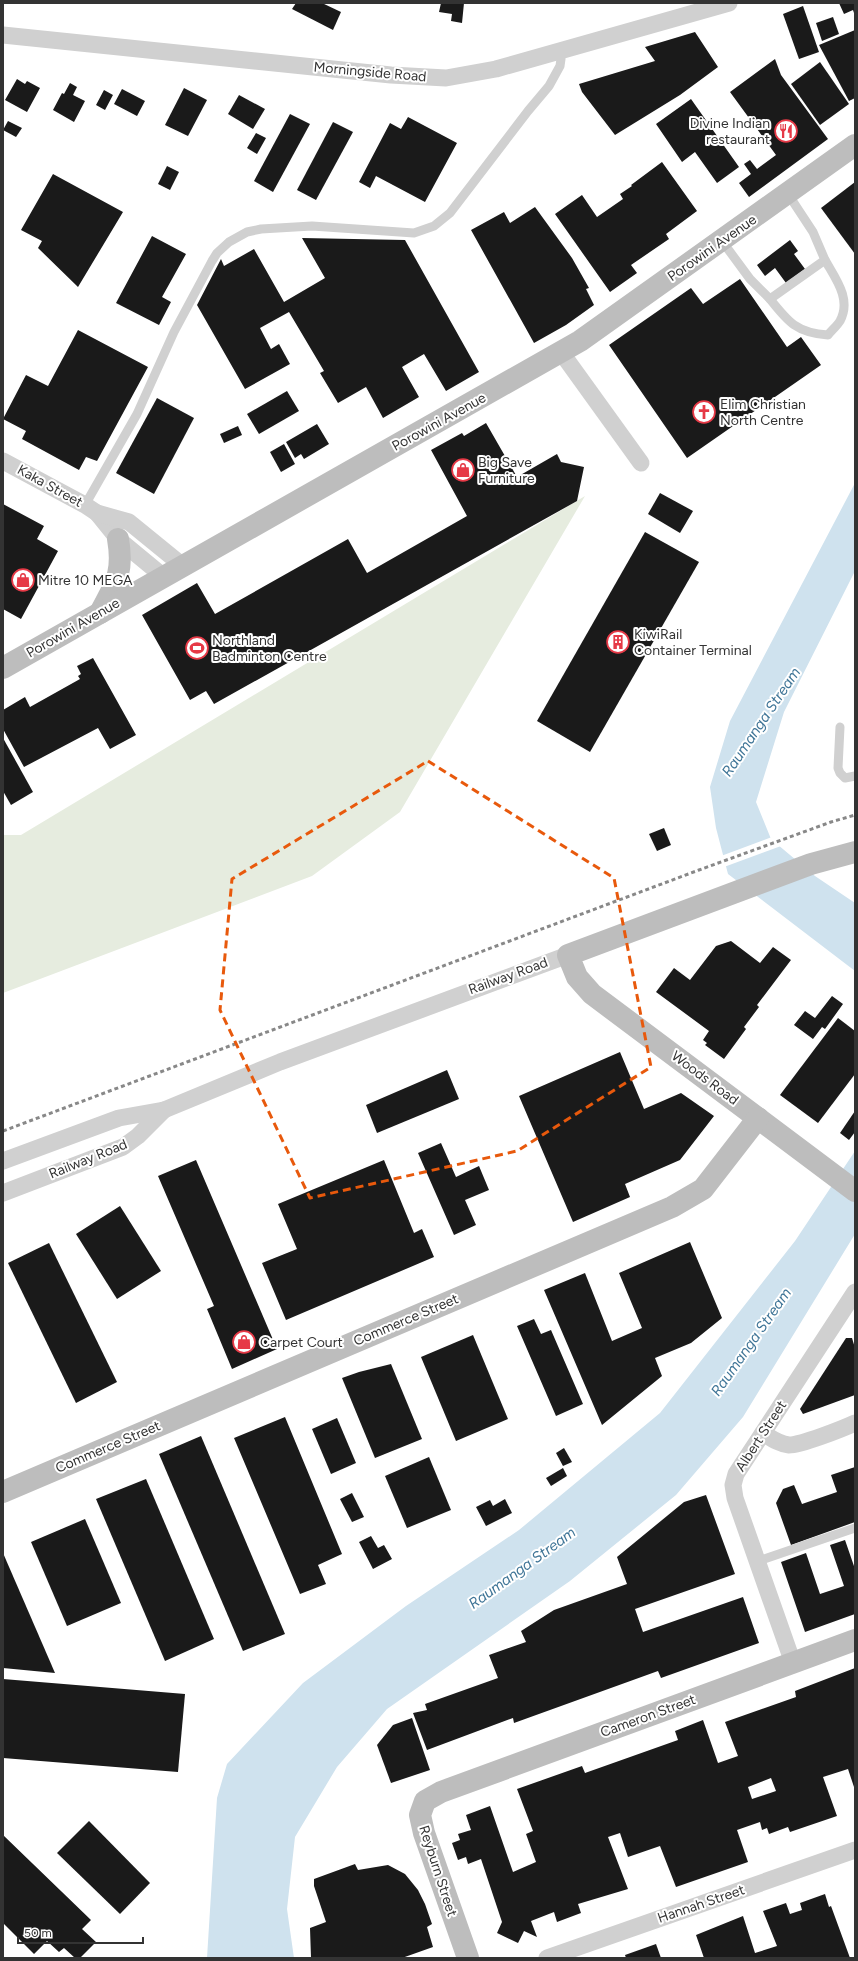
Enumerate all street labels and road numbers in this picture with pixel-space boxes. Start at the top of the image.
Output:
street label: Morningside Road [313,59,427,85]
street label: Porowini Avenue [664,211,760,285]
street label: Porowini Avenue [389,389,489,455]
street label: Kaka Street [14,461,86,511]
street label: Porowini Avenue [23,594,123,662]
street label: Railway Road [466,954,550,998]
street label: Woods Road [668,1047,742,1109]
street label: Railway Road [46,1136,130,1182]
street label: Commerce Street [351,1290,461,1350]
street label: Albert Street [732,1397,790,1475]
street label: Commerce Street [53,1417,163,1477]
street label: Cameron Street [598,1691,698,1741]
street label: Reyburn Street [415,1823,461,1919]
street label: Hannah Street [655,1881,747,1927]

